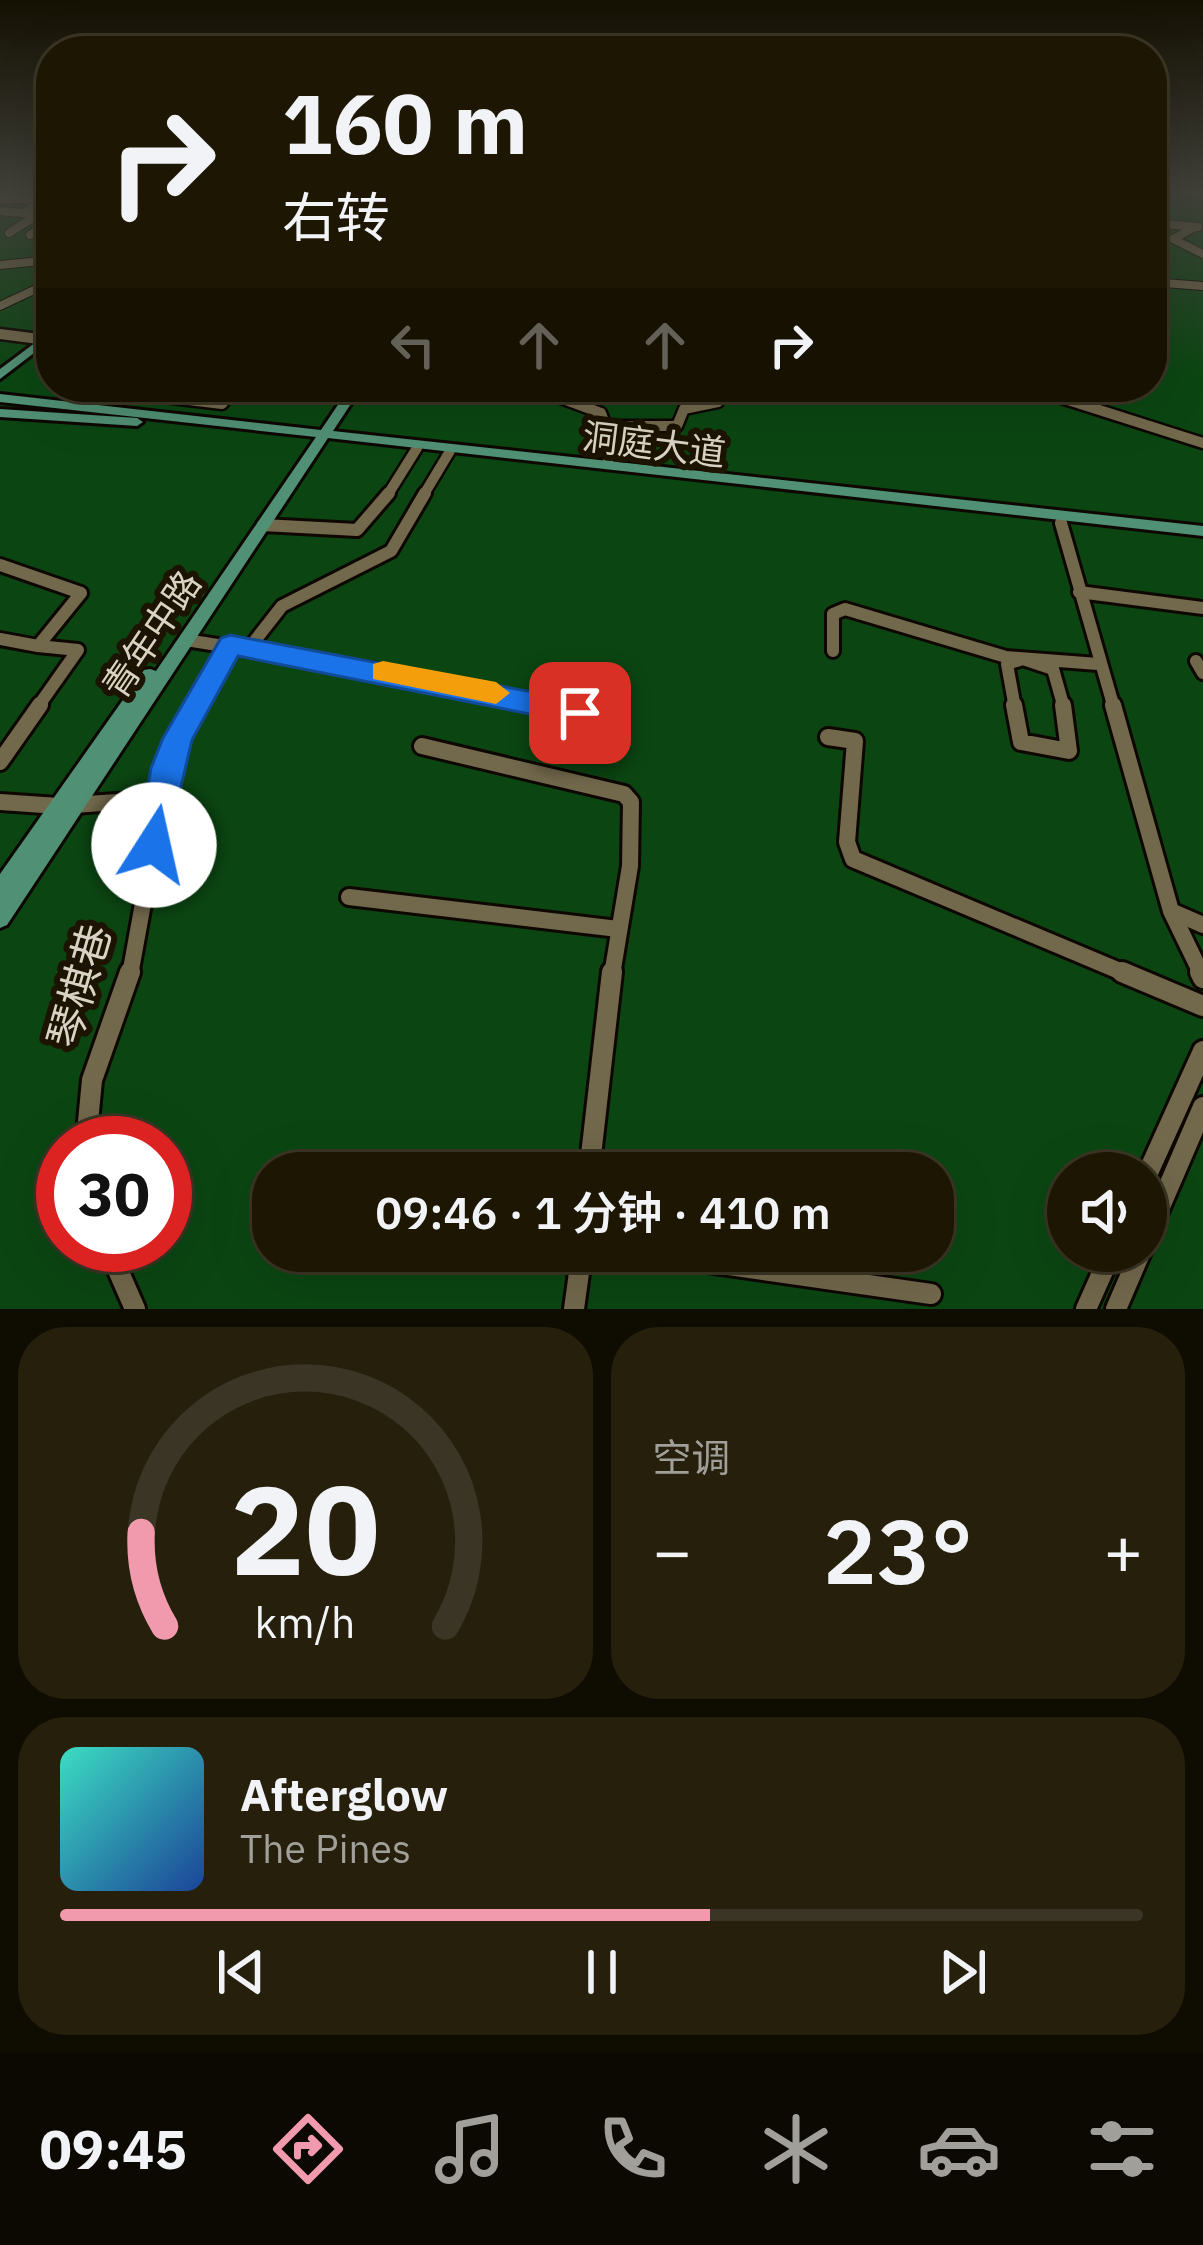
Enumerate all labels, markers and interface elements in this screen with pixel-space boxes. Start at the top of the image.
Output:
text: 160 m [282,68,528,177]
icon: right [84,84,240,240]
text: 右转 [282,182,390,252]
icon: left [380,312,446,378]
icon: ahead [506,312,572,378]
icon: ahead [632,312,698,378]
icon: right [758,312,824,378]
street label: 洞庭大道 [580,412,728,476]
street label: 青年中路 [91,561,211,707]
pin [529,662,631,764]
icon: arrive [547,680,613,746]
position arrow [91,782,217,908]
street label: 琴棋巷 [35,918,123,1054]
speed limit sign: 30 [36,1116,192,1272]
map controls [1047,1152,1167,1272]
button: sound [1047,1152,1167,1272]
text: 09:46 · 1 分钟 · 410 m [375,1183,831,1241]
text: 空调 [653,1432,731,1483]
text: 20 [230,1447,380,1609]
text: 23° [823,1492,973,1609]
text: − [653,1507,692,1593]
text: + [1103,1507,1143,1593]
text: km/h [255,1594,356,1650]
text: Afterglow [240,1765,448,1823]
text: The Pines [240,1823,411,1874]
icon: previous [208,1939,274,2005]
icon: pause [569,1939,635,2005]
icon: next [930,1939,996,2005]
icon: directions [266,2107,350,2191]
icon: music [428,2107,512,2191]
icon: phone [591,2107,675,2191]
icon: climate [754,2107,838,2191]
icon: car [917,2107,1001,2191]
icon: filters [1080,2107,1164,2191]
text: 09:45 [39,2114,187,2184]

